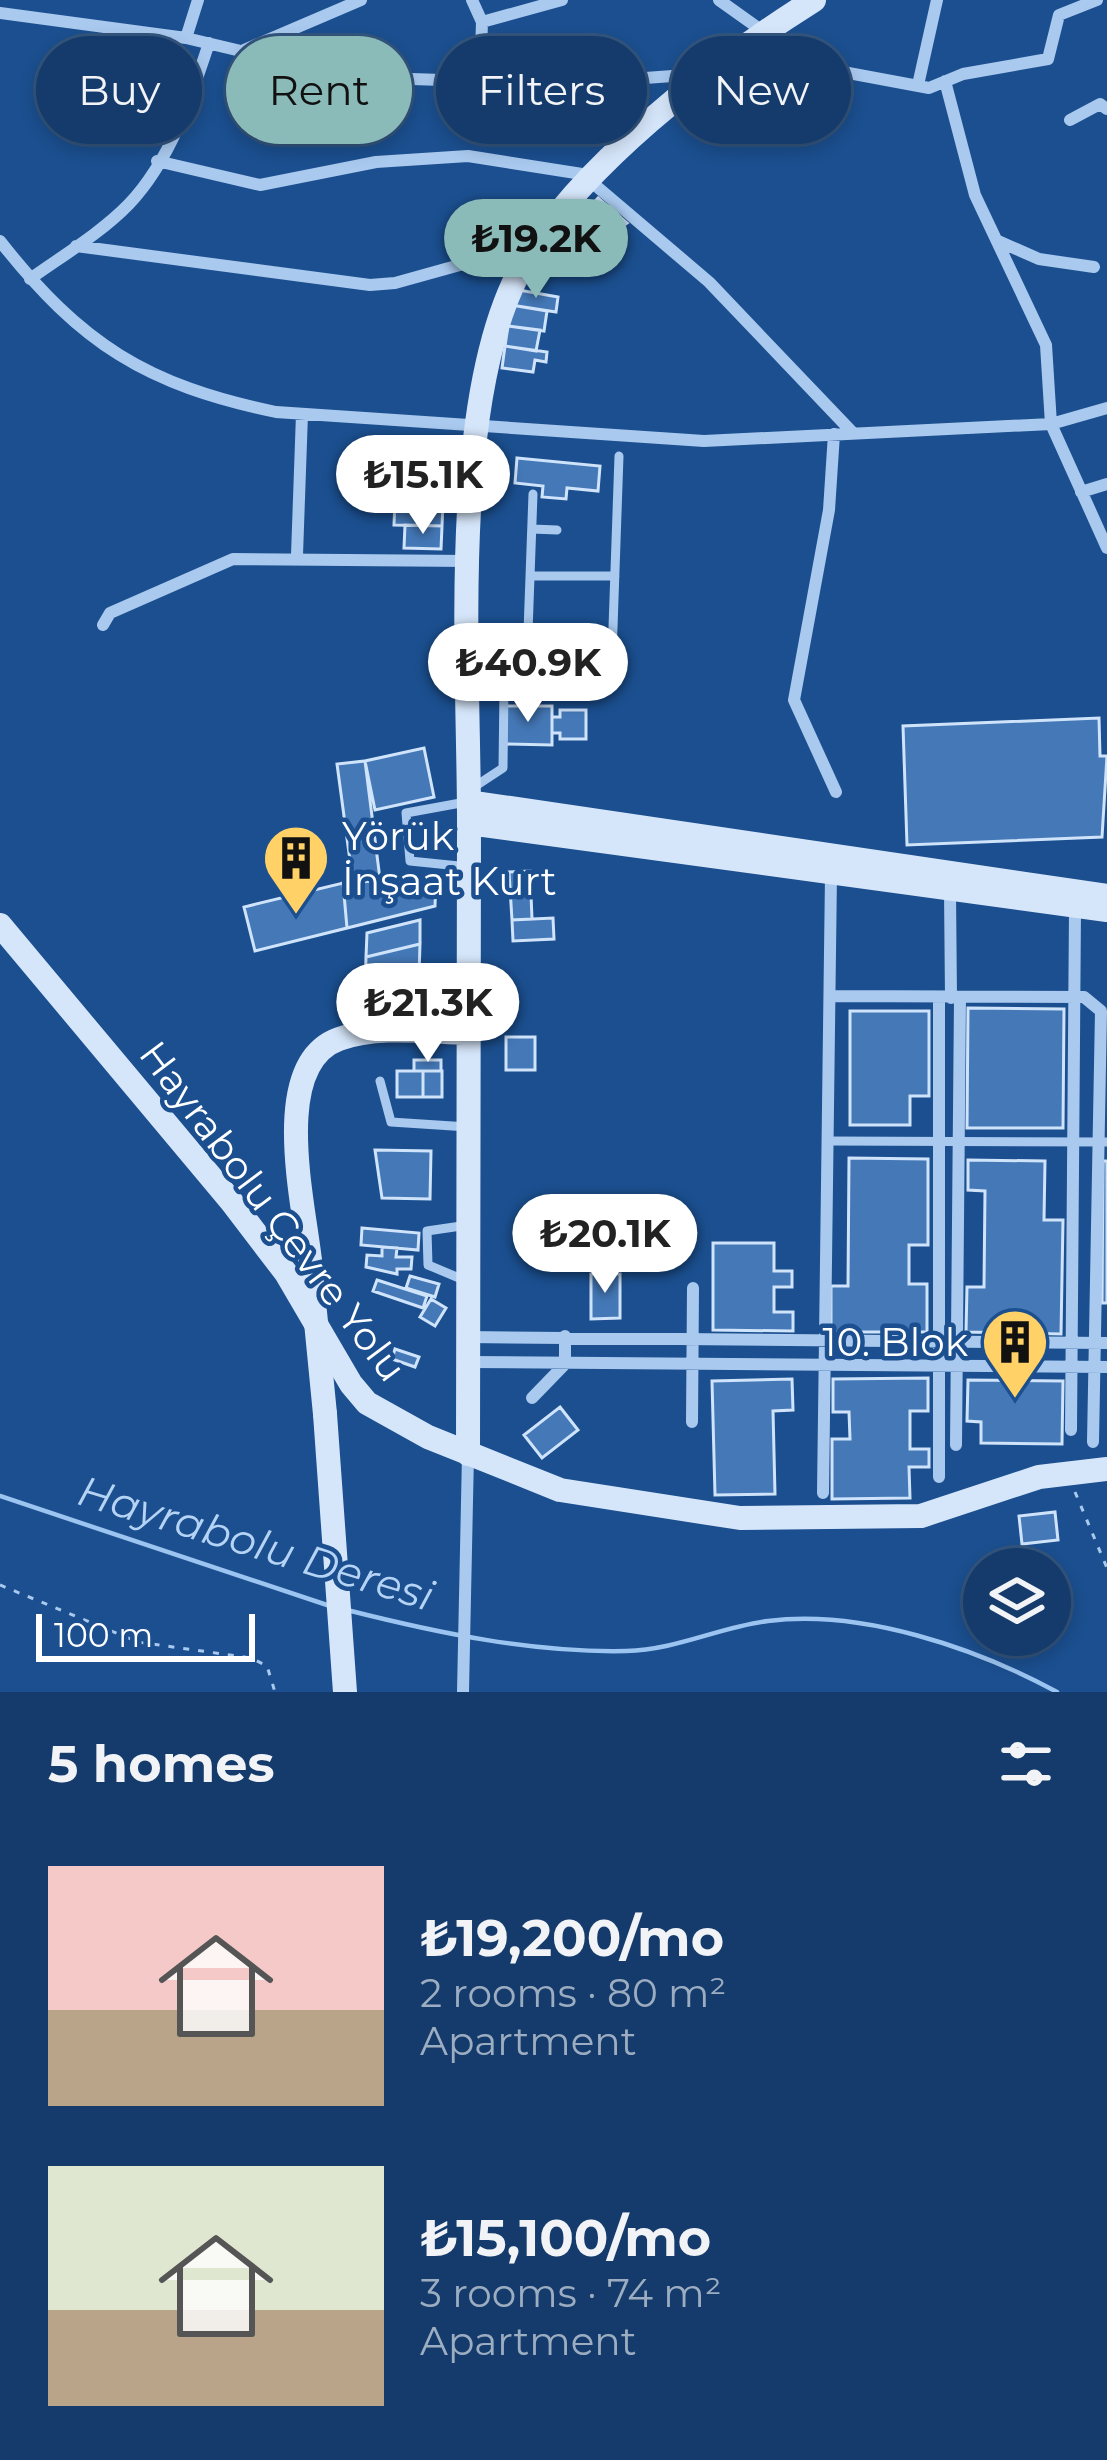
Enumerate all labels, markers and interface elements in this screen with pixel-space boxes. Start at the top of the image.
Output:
chip: Buy [36,36,202,144]
chip: Rent [226,36,412,144]
chip: Filters [436,36,647,144]
chip: New [671,36,851,144]
pin: ₺19.2K [438,199,634,301]
text: ₺19.2K [471,214,601,262]
pin: ₺15.1K [325,435,521,537]
text: ₺15.1K [363,450,483,498]
pin: ₺40.9K [430,623,626,725]
text: ₺40.9K [455,638,601,686]
place label: Yörük İnşaat Kurt [342,812,557,905]
building icon: Yörük İnşaat Kurt [261,823,331,917]
pin: ₺21.3K [330,963,526,1065]
text: ₺21.3K [363,978,493,1026]
street label: Hayrabolu Çevre Yolu [129,1031,417,1391]
pin: ₺20.1K [507,1194,703,1296]
text: ₺20.1K [539,1209,671,1257]
building icon: 10. Blok [980,1307,1050,1401]
place label: 10. Blok [822,1318,969,1366]
water label: Hayrabolu Deresi [72,1464,441,1622]
map controls [963,1548,1071,1656]
button: layers [963,1548,1071,1656]
scale bar [36,1608,255,1661]
text: 100 m [54,1615,153,1655]
icon: filters [993,1731,1059,1797]
text: 5 homes [48,1733,275,1795]
text: ₺19,200/mo [420,1907,724,1969]
icon: home [144,1914,288,2058]
text: 2 rooms · 80 m² [420,1969,726,2017]
text: Apartment [420,2017,636,2065]
text: ₺15,100/mo [420,2207,711,2269]
icon: home [144,2214,288,2358]
text: 3 rooms · 74 m² [420,2269,722,2317]
text: Apartment [420,2317,636,2365]

